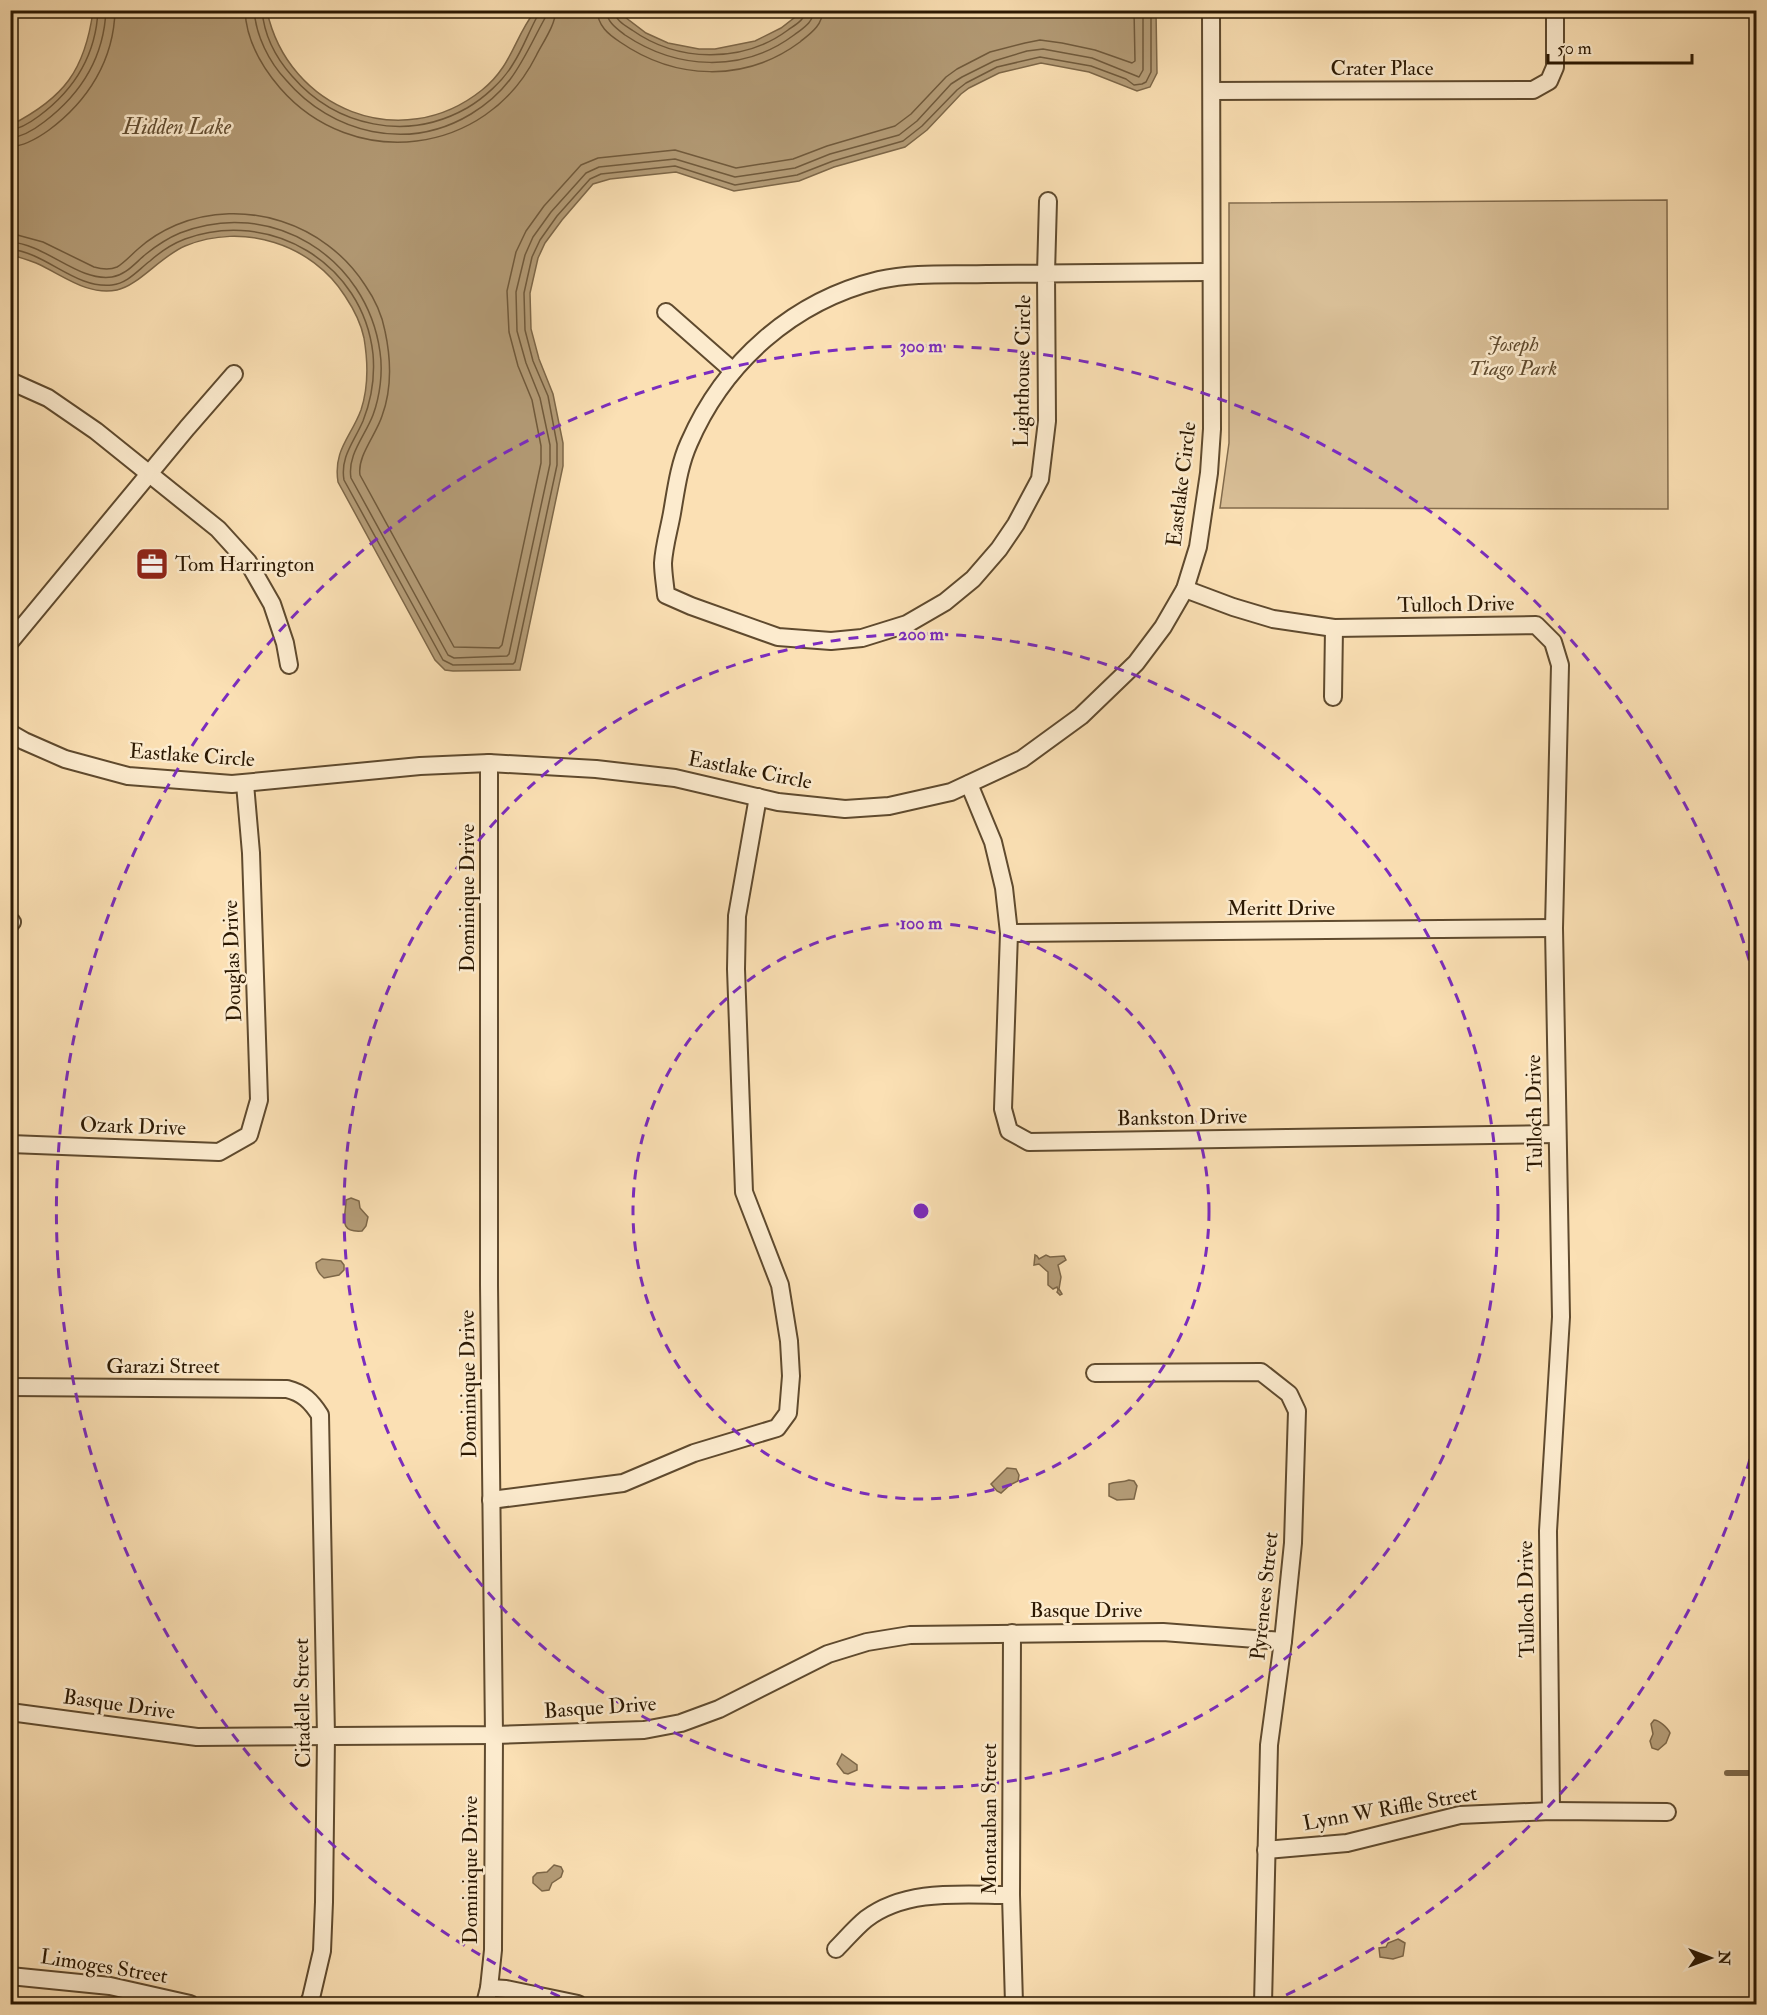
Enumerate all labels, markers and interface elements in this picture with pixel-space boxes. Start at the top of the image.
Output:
scale bar [1548,27,1692,65]
text: 50 m [1557,37,1592,60]
street label: Crater Place [1330,55,1434,82]
water label: Hidden Lake [122,113,232,141]
street label: Lighthouse Circle [1008,294,1037,447]
park label: Joseph Tiago Park [1469,331,1557,382]
text: 300 m [899,335,944,358]
street label: Eastlake Circle [1160,420,1203,548]
office icon: Tom Harrington [134,546,170,582]
place label: Tom Harrington [175,551,315,578]
street label: Tulloch Drive [1397,590,1515,619]
text: 200 m [898,623,945,646]
street label: Eastlake Circle [128,738,256,773]
street label: Eastlake Circle [686,745,814,796]
street label: Dominique Drive [454,824,481,972]
street label: Meritt Drive [1227,895,1335,922]
street label: Douglas Drive [217,899,248,1022]
text: 100 m [900,912,943,935]
street label: Tulloch Drive [1520,1054,1549,1172]
street label: Bankston Drive [1117,1103,1248,1132]
street label: Ozark Drive [79,1111,187,1142]
centre of rings [911,1201,931,1221]
street label: Dominique Drive [454,1309,483,1458]
street label: Garazi Street [106,1353,220,1380]
street label: Pyrenees Street [1244,1530,1285,1661]
street label: Tulloch Drive [1512,1540,1541,1658]
street label: Basque Drive [1030,1597,1143,1624]
street label: Citadelle Street [288,1638,317,1768]
street label: Basque Drive [61,1683,177,1726]
street label: Basque Drive [543,1690,657,1725]
street label: Montauban Street [976,1743,1003,1895]
street label: Lynn W Riffle Street [1301,1780,1479,1837]
street label: Dominique Drive [457,1796,484,1944]
north arrow [1680,1928,1740,1988]
street label: Limoges Street [38,1943,170,1990]
text: N [1714,1950,1734,1966]

